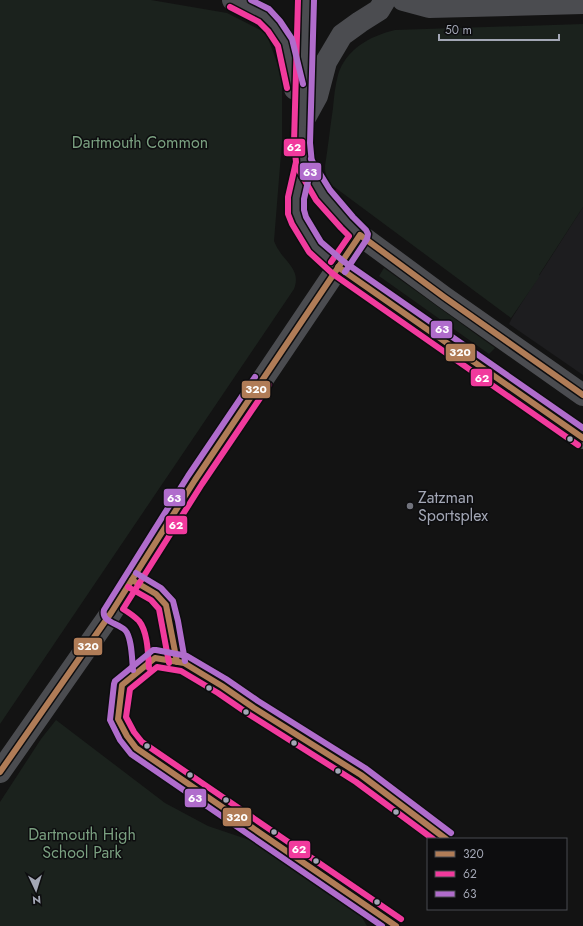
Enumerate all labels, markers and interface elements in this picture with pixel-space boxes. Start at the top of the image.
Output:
scale bar [439,16,559,42]
text: 50 m [445,21,472,39]
park label: Dartmouth Common [72,131,208,154]
line badge: 62 [283,138,306,157]
text: 62 [287,139,301,155]
line badge: 63 [299,162,322,181]
text: 63 [303,164,317,180]
line badge: 63 [430,320,453,339]
text: 63 [435,321,449,337]
line badge: 320 [445,343,476,362]
text: 320 [449,344,471,360]
line badge: 62 [470,368,493,387]
text: 62 [475,370,489,386]
line badge: 320 [241,380,271,399]
text: 320 [245,381,267,397]
unlabelled marker [565,434,575,444]
place label: Zatzman Sportsplex [418,486,488,527]
line badge: 63 [163,488,186,507]
text: 63 [167,490,181,506]
marker: Zatzman Sportsplex [405,501,415,511]
line badge: 62 [165,515,188,535]
text: 62 [169,517,183,533]
line badge: 320 [73,637,103,656]
text: 320 [77,638,99,654]
unlabelled marker [204,683,214,693]
unlabelled marker [241,707,251,717]
unlabelled marker [289,738,299,748]
unlabelled marker [142,741,152,751]
unlabelled marker [333,766,343,776]
unlabelled marker [185,770,195,780]
line badge: 63 [184,788,207,808]
text: 63 [188,790,202,806]
unlabelled marker [221,795,231,805]
line badge: 320 [222,807,252,827]
unlabelled marker [391,807,401,817]
text: 320 [226,809,248,825]
park label: Dartmouth High School Park [28,823,136,864]
unlabelled marker [269,827,279,837]
legend [427,838,567,910]
line badge: 62 [288,840,311,859]
text: 62 [292,841,306,857]
text: 320 [463,845,484,863]
unlabelled marker [311,856,321,866]
text: 62 [463,865,477,883]
north arrow [16,870,56,910]
text: 63 [463,885,477,903]
text: N [32,892,42,908]
unlabelled marker [372,897,382,907]

